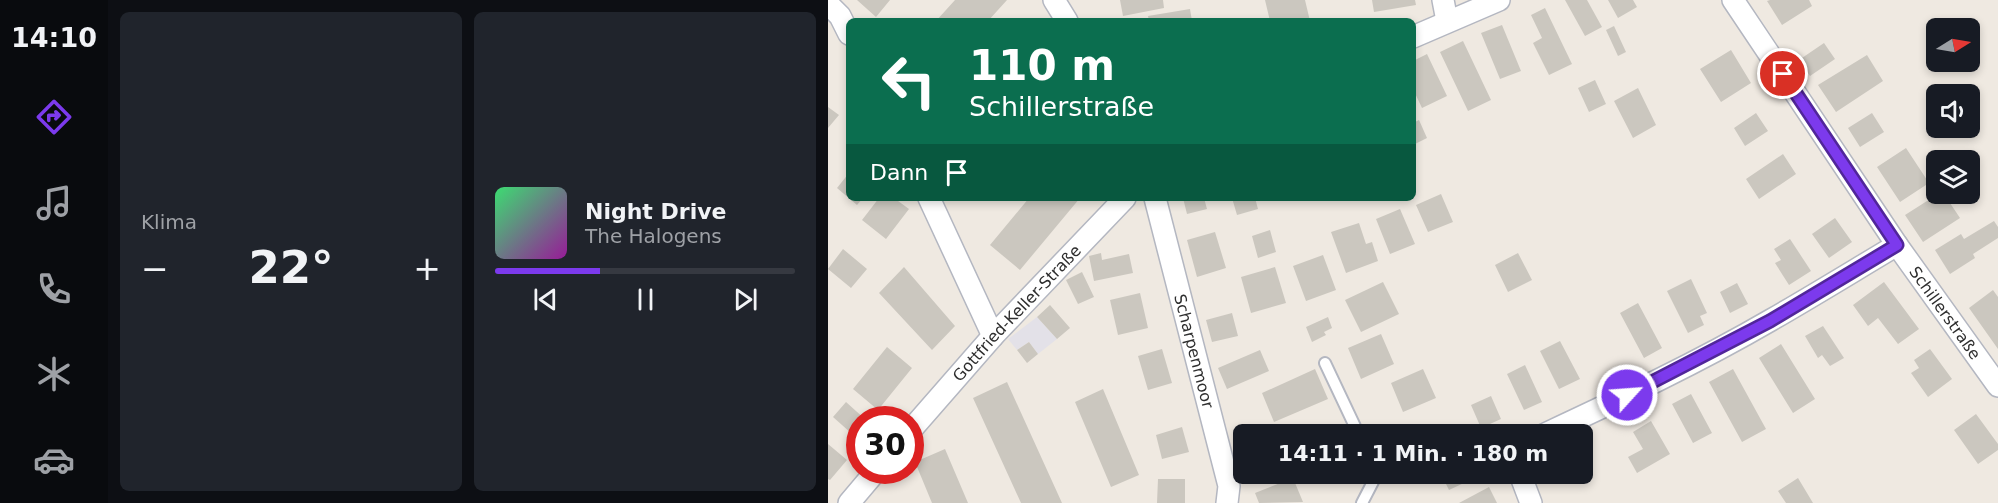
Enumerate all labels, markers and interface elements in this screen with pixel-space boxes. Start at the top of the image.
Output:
north arrow [1926,18,1980,72]
map controls [1926,18,1980,204]
text: 14:10 [11,22,97,53]
text: 110 m [969,41,1115,90]
icon: left [870,42,948,120]
pin [1757,48,1808,99]
icon: arrive [1766,57,1799,90]
button: sound [1926,84,1980,138]
text: Schillerstraße [969,91,1154,122]
icon: directions [33,96,75,138]
button: layers [1926,150,1980,204]
icon: arrive [940,156,973,189]
text: Dann [870,160,928,185]
icon: music [33,182,75,224]
text: Night Drive [585,199,726,224]
text: Klima [141,210,197,234]
text: The Halogens [585,224,722,248]
text: 22° [248,241,334,294]
street label: Gottfried-Keller-Straße [948,241,1085,385]
text: − [141,249,169,288]
text: + [413,249,441,288]
street label: Schillerstraße [1906,262,1985,363]
icon: phone [33,268,75,310]
icon: previous [529,283,562,316]
icon: pause [629,283,662,316]
icon: next [729,283,762,316]
street label: Scharpenmoor [1171,292,1218,411]
icon: climate [33,353,75,395]
position arrow [1595,363,1659,427]
speed limit sign: 30 [846,406,924,484]
icon: car [33,439,75,481]
text: 14:11 · 1 Min. · 180 m [1278,441,1548,466]

